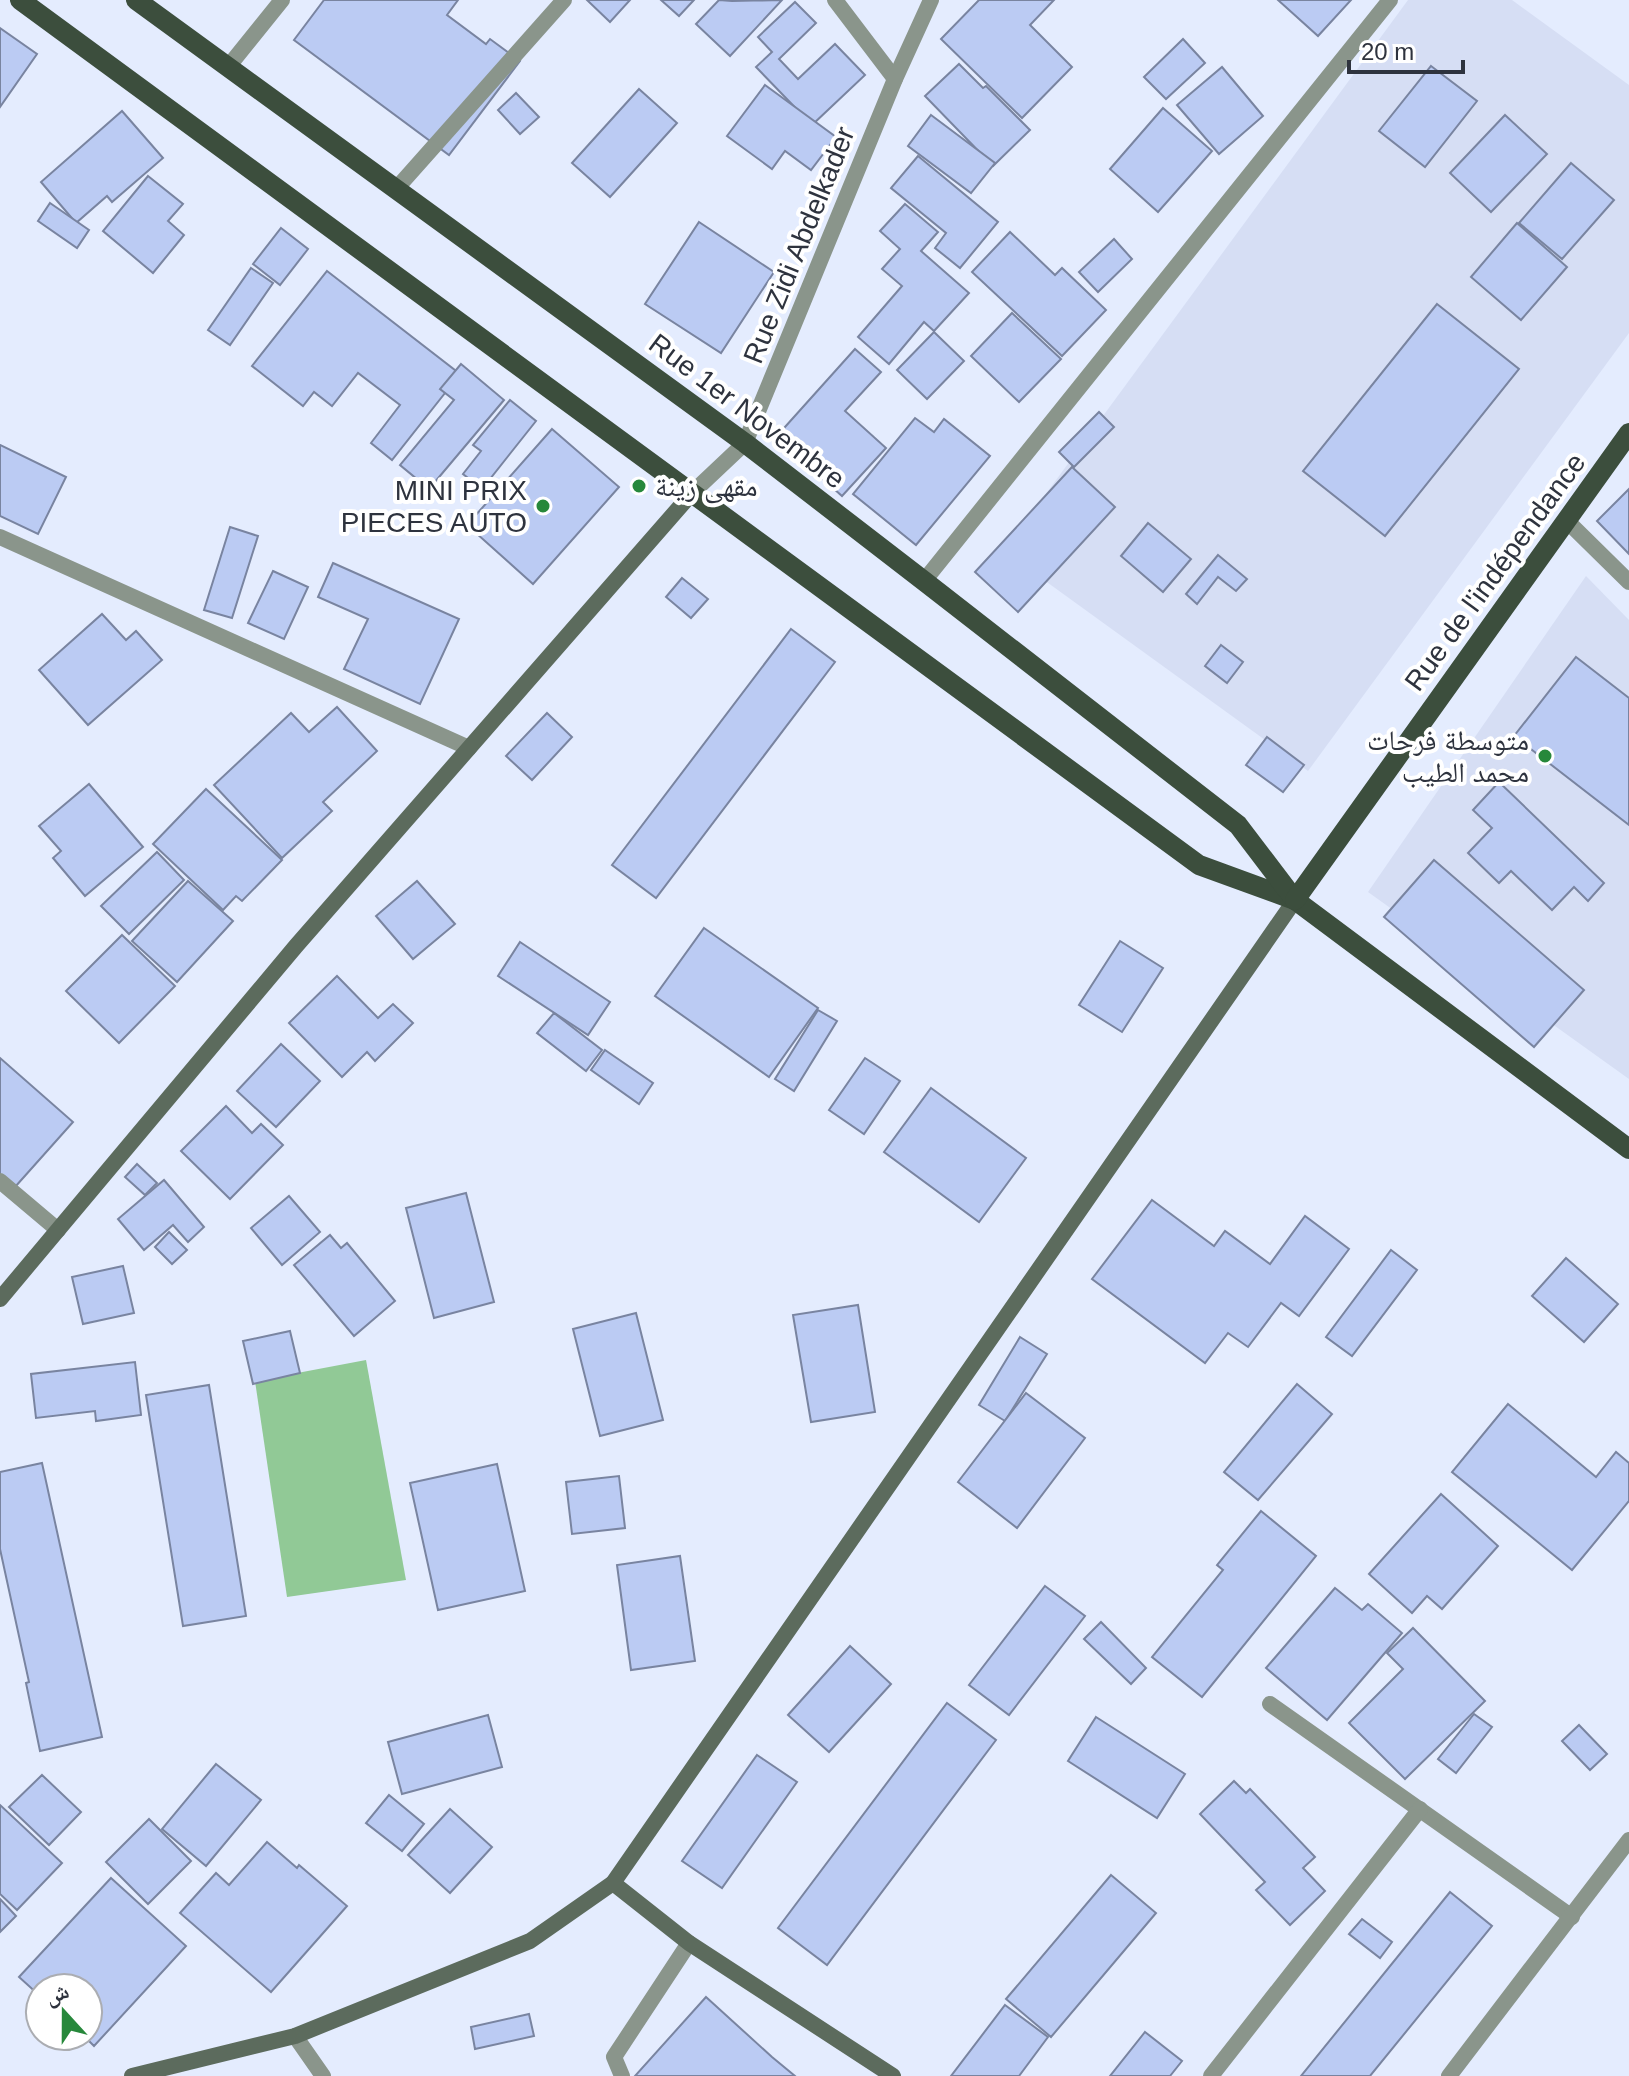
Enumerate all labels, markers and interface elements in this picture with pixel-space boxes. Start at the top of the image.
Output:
scale bar [1349,24,1463,74]
text: 20 m [1361,38,1414,65]
street label: Rue Zidi Abdelkader [737,122,861,368]
street label: Rue 1er Novembre [643,327,851,495]
street label: Rue de l'indépendance [1399,447,1591,697]
place label: مقهى زينة [655,471,758,504]
place label: MINI PRIX PIECES AUTO [341,475,527,538]
marker: مقهى زينة [630,477,648,495]
marker: MINI PRIX PIECES AUTO [534,497,552,515]
place label: متوسطة فرحات محمد الطيب [1367,725,1529,788]
marker: متوسطة فرحات محمد الطيب [1536,747,1554,765]
north arrow [24,1972,104,2052]
text: ش [42,1978,73,2011]

